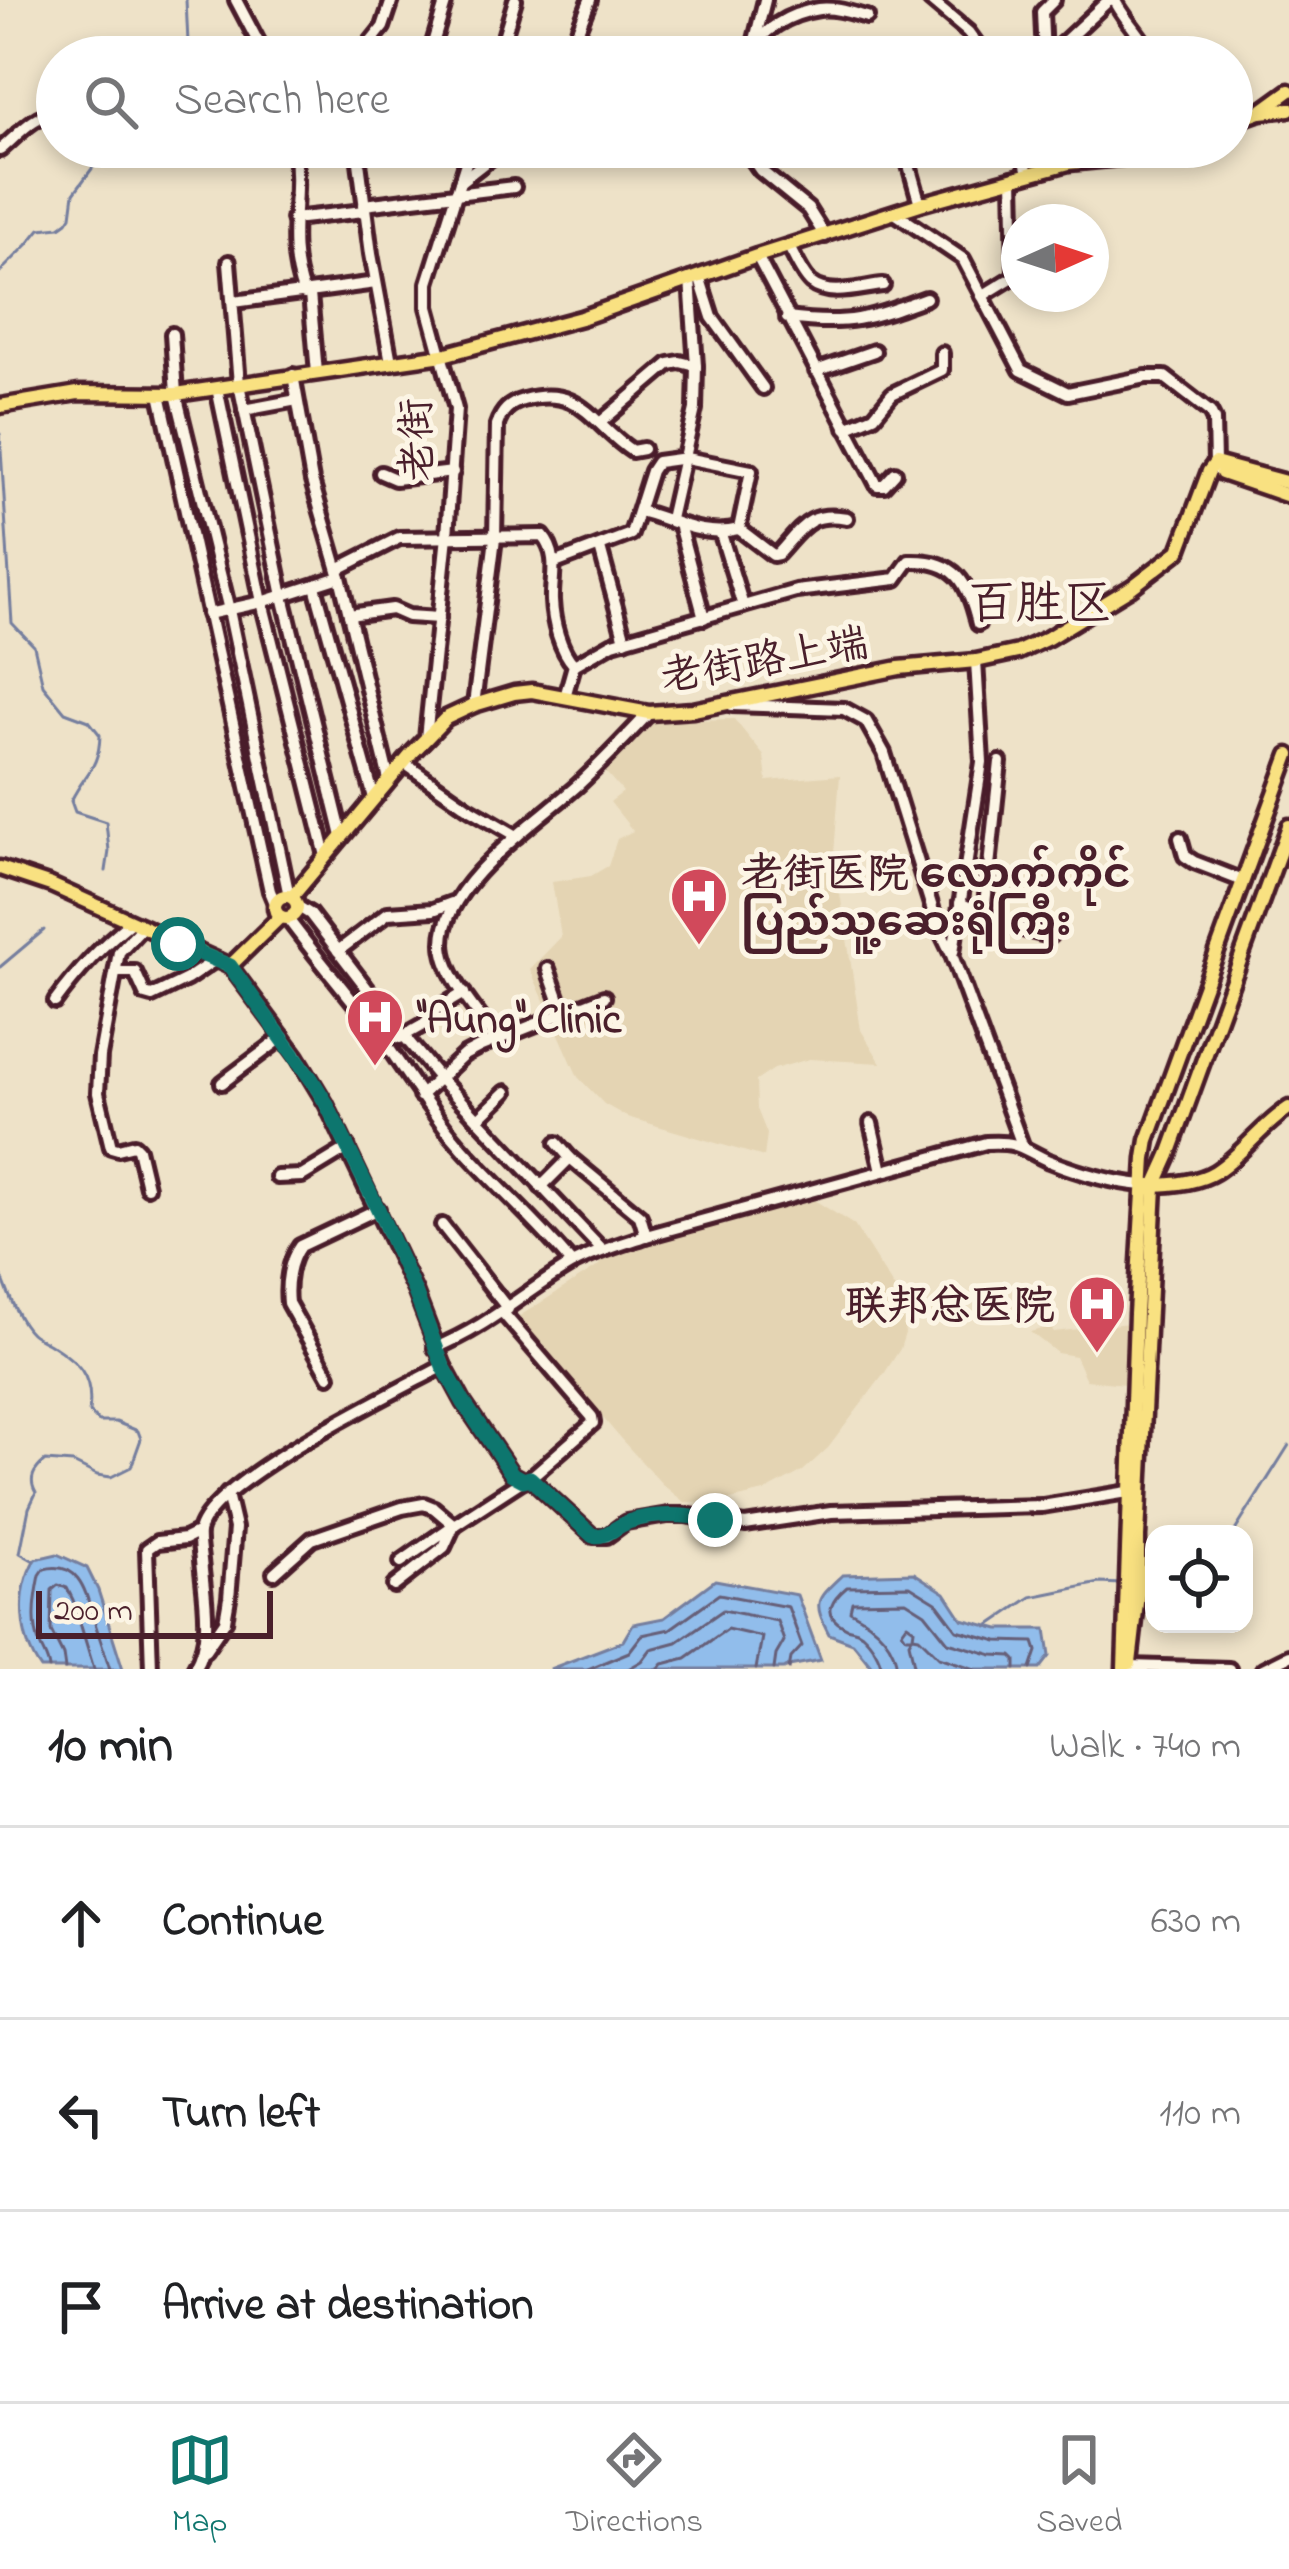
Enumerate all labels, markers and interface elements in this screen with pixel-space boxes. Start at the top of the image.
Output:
search box [36,36,1253,168]
icon: search [78,69,144,135]
text: Search here [174,69,390,135]
north arrow [1001,204,1109,312]
street label: 老街 [388,397,451,483]
district label: 百胜区 [968,571,1112,641]
street label: 老街路上端 [656,614,873,711]
place label: 老街医院 လောက်ကိုင် ပြည်သူ့ဆေးရုံကြီး [741,845,1131,955]
hospital icon: 老街医院 လောက်ကိုင် ပြည်သူ့ဆေးရုံကြီး [668,865,730,947]
route start [151,917,205,971]
hospital icon: "Aung" Clinic [344,986,406,1068]
place label: "Aung" Clinic [416,991,623,1053]
hospital icon: 联邦总医院 [1066,1273,1128,1355]
place label: 联邦总医院 [845,1278,1055,1339]
route end [688,1493,742,1547]
map controls [1145,1525,1253,1633]
button: locate [1145,1525,1253,1633]
scale bar [36,1585,273,1638]
text: 200 m [54,1588,133,1636]
text: 10 min [48,1710,173,1785]
text: Walk · 740 m [1049,1719,1241,1776]
icon: ahead [48,1890,114,1956]
text: Continue [162,1890,323,1956]
text: 630 m [1151,1894,1241,1951]
icon: left [48,2082,114,2148]
text: Turn left [162,2082,320,2148]
text: 110 m [1159,2086,1241,2143]
icon: arrive [48,2274,114,2340]
text: Arrive at destination [162,2274,533,2340]
tab: Map [167,2427,233,2547]
tab: Directions [566,2427,703,2547]
tab: Saved [1036,2427,1122,2547]

